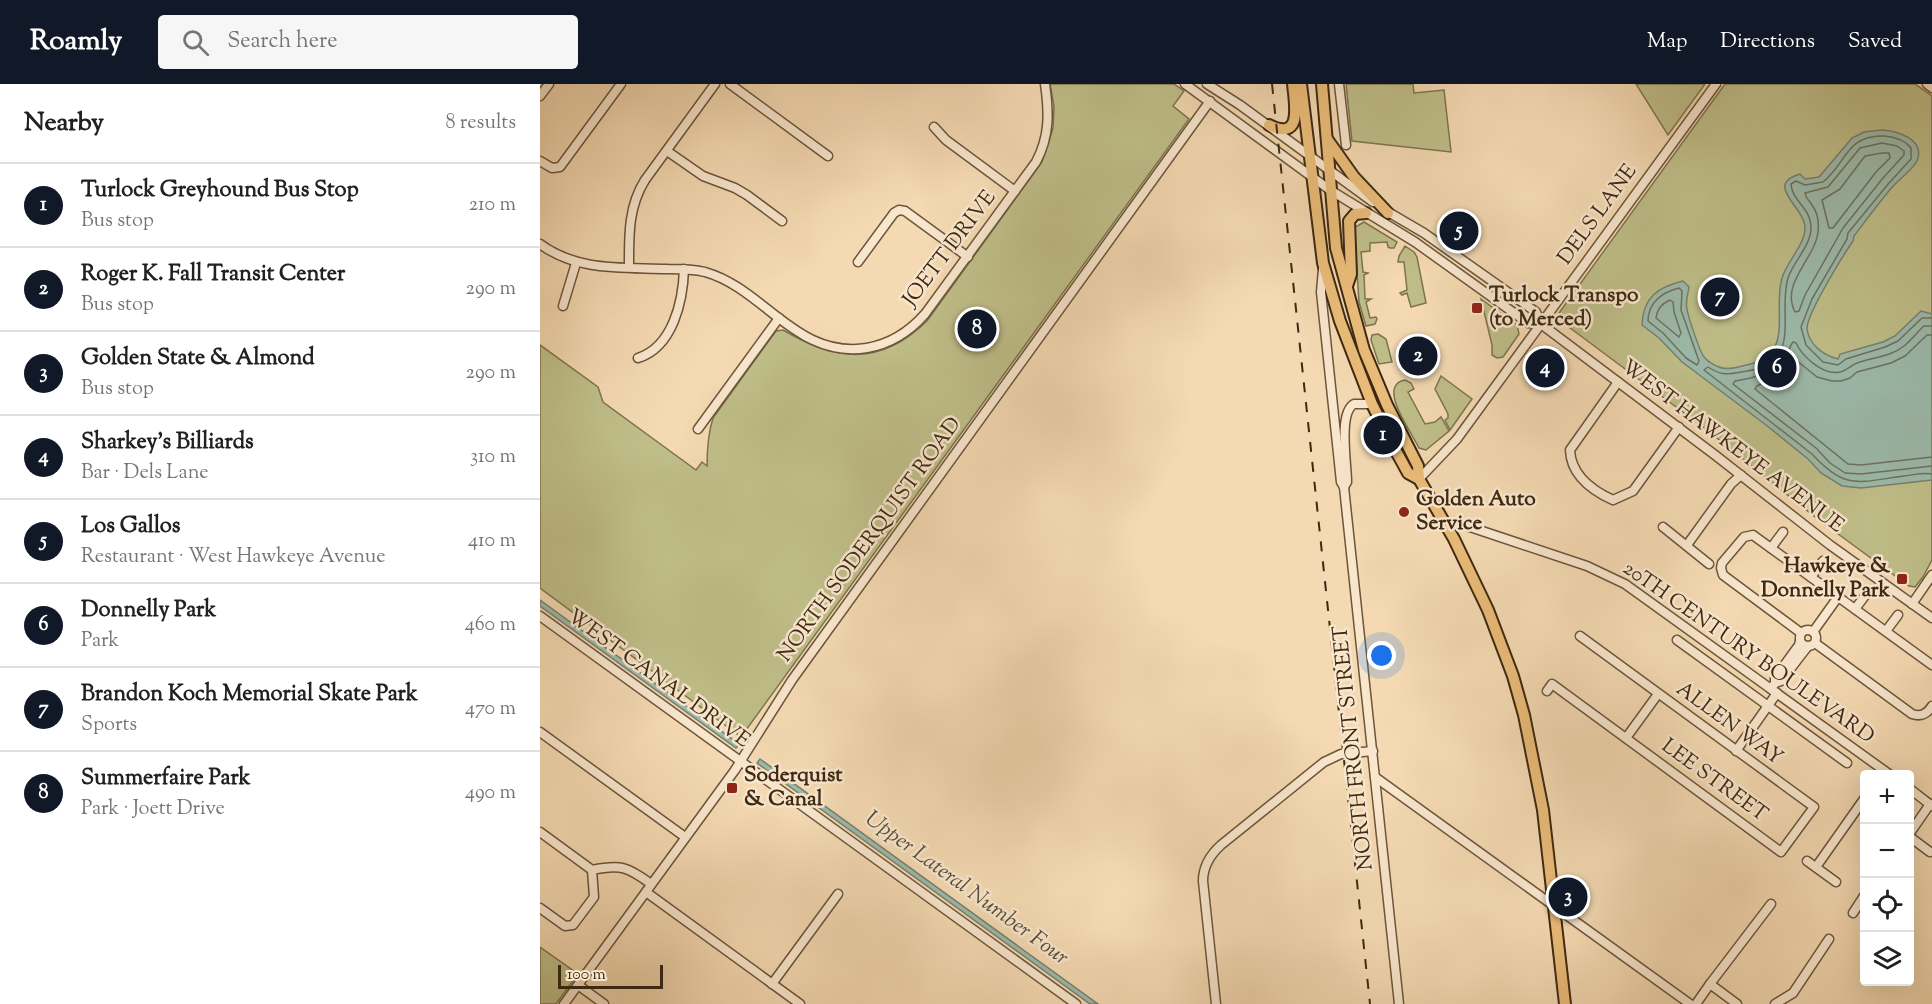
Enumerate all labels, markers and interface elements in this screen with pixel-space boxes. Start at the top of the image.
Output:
search box [158,15,578,69]
text: Roamly [30,22,122,62]
icon: search [179,26,212,59]
text: Search here [227,26,338,58]
text: Map [1647,27,1687,57]
text: Directions [1720,27,1815,57]
text: Saved [1848,27,1902,57]
text: Nearby [24,105,104,142]
text: 8 results [445,109,516,138]
street label: DELS LANE [1551,158,1645,272]
text: Turlock Greyhound Bus Stop [81,175,359,207]
street label: JOETT DRIVE [896,184,1004,314]
text: 1 [40,191,47,220]
text: 210 m [469,191,516,220]
text: Bus stop [81,207,154,236]
pin: 5 [1440,208,1478,254]
text: Roger K. Fall Transit Center [81,259,345,291]
pin: 7 [1700,274,1740,320]
text: 2 [39,275,48,304]
text: 290 m [466,275,516,304]
place label: Turlock Transpo (to Merced) [1489,281,1639,335]
text: Bus stop [81,291,154,320]
marker: Turlock Transpo (to Merced) [1470,301,1484,315]
pin: 8 [958,306,996,352]
pin: 2 [1398,334,1438,378]
text: Golden State & Almond [81,343,315,375]
pin: 4 [1526,346,1564,390]
pin: 6 [1758,346,1796,390]
street label: WEST HAWKEYE AVENUE [1614,353,1850,541]
text: 3 [39,359,48,388]
text: 290 m [466,359,516,388]
text: Bus stop [81,375,154,404]
street label: NORTH SODERQUIST ROAD [771,411,969,669]
pin: 1 [1364,412,1402,458]
text: Sharkey's Billiards [81,427,254,459]
text: 4 [38,443,49,472]
text: 310 m [470,443,516,472]
text: Bar · Dels Lane [81,459,209,488]
place label: Golden Auto Service [1416,485,1536,539]
marker: Golden Auto Service [1397,505,1411,519]
text: Los Gallos [81,511,181,543]
text: 5 [40,527,47,556]
text: 410 m [468,527,516,556]
text: Restaurant · West Hawkeye Avenue [81,543,386,572]
place label: Hawkeye & Donnelly Park [1761,552,1891,606]
street label: 20TH CENTURY BOULEVARD [1616,554,1880,752]
marker: Hawkeye & Donnelly Park [1895,572,1909,586]
text: Donnelly Park [81,595,216,627]
street label: WEST CANAL DRIVE [560,602,756,756]
text: 6 [39,611,48,640]
text: 460 m [465,611,516,640]
street label: NORTH FRONT STREET [1326,624,1382,872]
text: Park [81,627,119,656]
your location [1367,641,1396,670]
street label: ALLEN WAY [1669,675,1789,773]
text: Brandon Koch Memorial Skate Park [81,679,418,711]
text: 7 [38,695,49,724]
text: 470 m [465,695,516,724]
text: Sports [81,711,137,740]
street label: LEE STREET [1655,732,1774,830]
place label: Soderquist & Canal [744,761,843,815]
text: Summerfaire Park [81,763,251,795]
map controls [1860,770,1914,986]
button: + [1860,770,1914,824]
text: 8 [39,779,49,808]
text: 490 m [465,779,516,808]
marker: Soderquist & Canal [725,781,739,795]
text: Park · Joett Drive [81,795,225,824]
water label: Upper Lateral Number Four [857,804,1075,974]
button: − [1860,824,1914,878]
pin: 3 [1548,874,1588,920]
button: locate [1860,878,1914,932]
button: layers [1860,932,1914,986]
scale bar [558,962,663,990]
text: 100 m [567,964,606,987]

